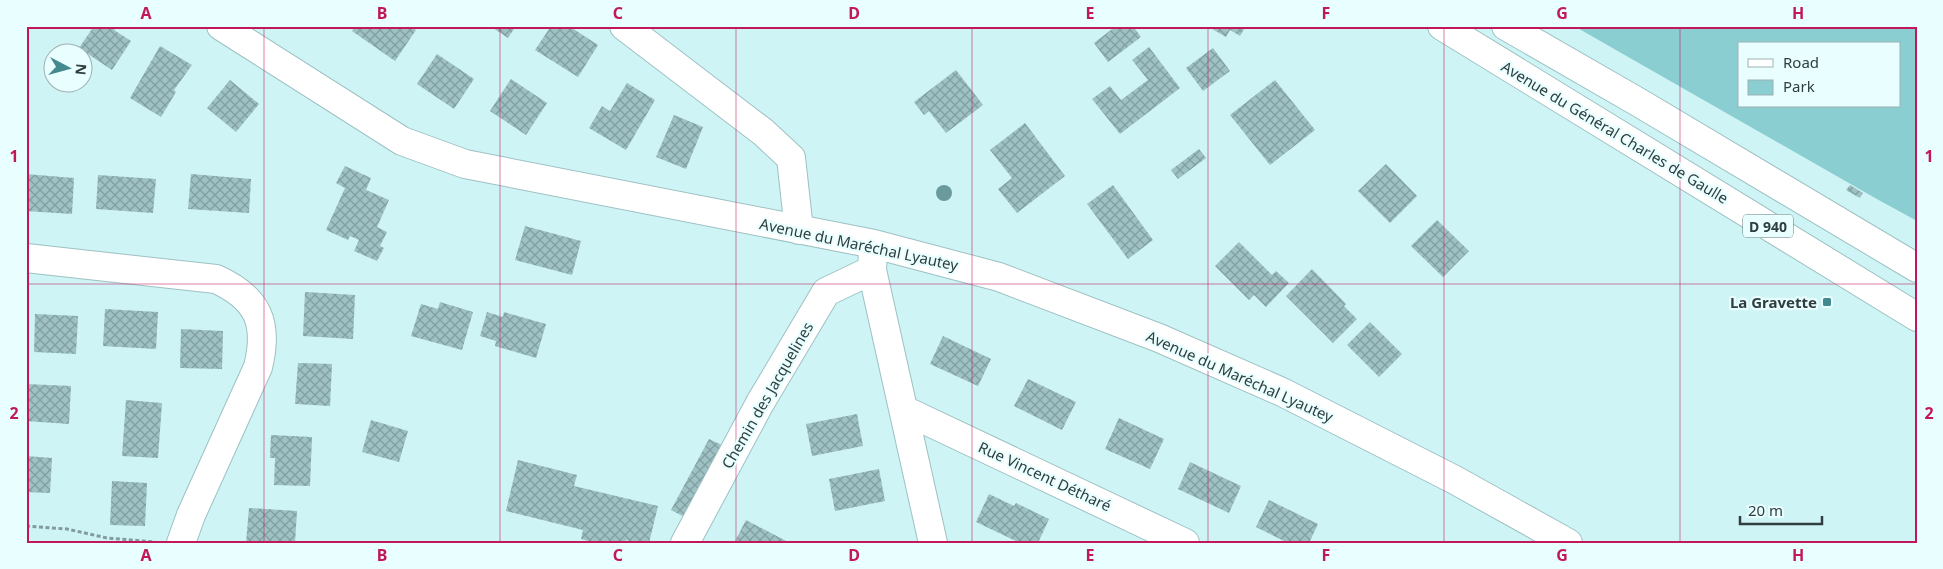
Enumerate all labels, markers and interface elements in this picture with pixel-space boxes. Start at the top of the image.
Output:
text: A [140,2,152,24]
text: B [377,2,387,24]
text: C [613,2,623,24]
text: D [848,2,860,24]
text: E [1086,2,1095,24]
text: F [1322,2,1330,24]
text: G [1556,2,1568,24]
text: H [1792,2,1804,24]
north arrow [42,42,92,92]
legend [1738,42,1900,108]
text: Road [1783,52,1819,72]
street label: Avenue du Général Charles de Gaulle [1498,56,1732,208]
text: N [71,63,91,76]
text: Park [1783,76,1815,96]
text: 1 [9,145,19,167]
text: 1 [1924,145,1934,167]
street label: Avenue du Maréchal Lyautey [758,213,960,275]
road number: D 940 [1743,215,1793,238]
place label: La Gravette [1730,292,1817,312]
marker: La Gravette [1821,296,1833,308]
street label: Chemin des Jacquelines [717,318,817,472]
street label: Avenue du Maréchal Lyautey [1143,326,1337,426]
text: 2 [9,402,19,424]
text: 2 [1924,402,1934,424]
street label: Rue Vincent Détharé [975,436,1115,516]
scale bar [1740,494,1823,526]
text: 20 m [1748,500,1783,520]
text: A [140,544,152,566]
text: B [377,544,387,566]
text: C [613,544,623,566]
text: D [848,544,860,566]
text: E [1086,544,1095,566]
text: F [1322,544,1330,566]
text: G [1556,544,1568,566]
text: H [1792,544,1804,566]

